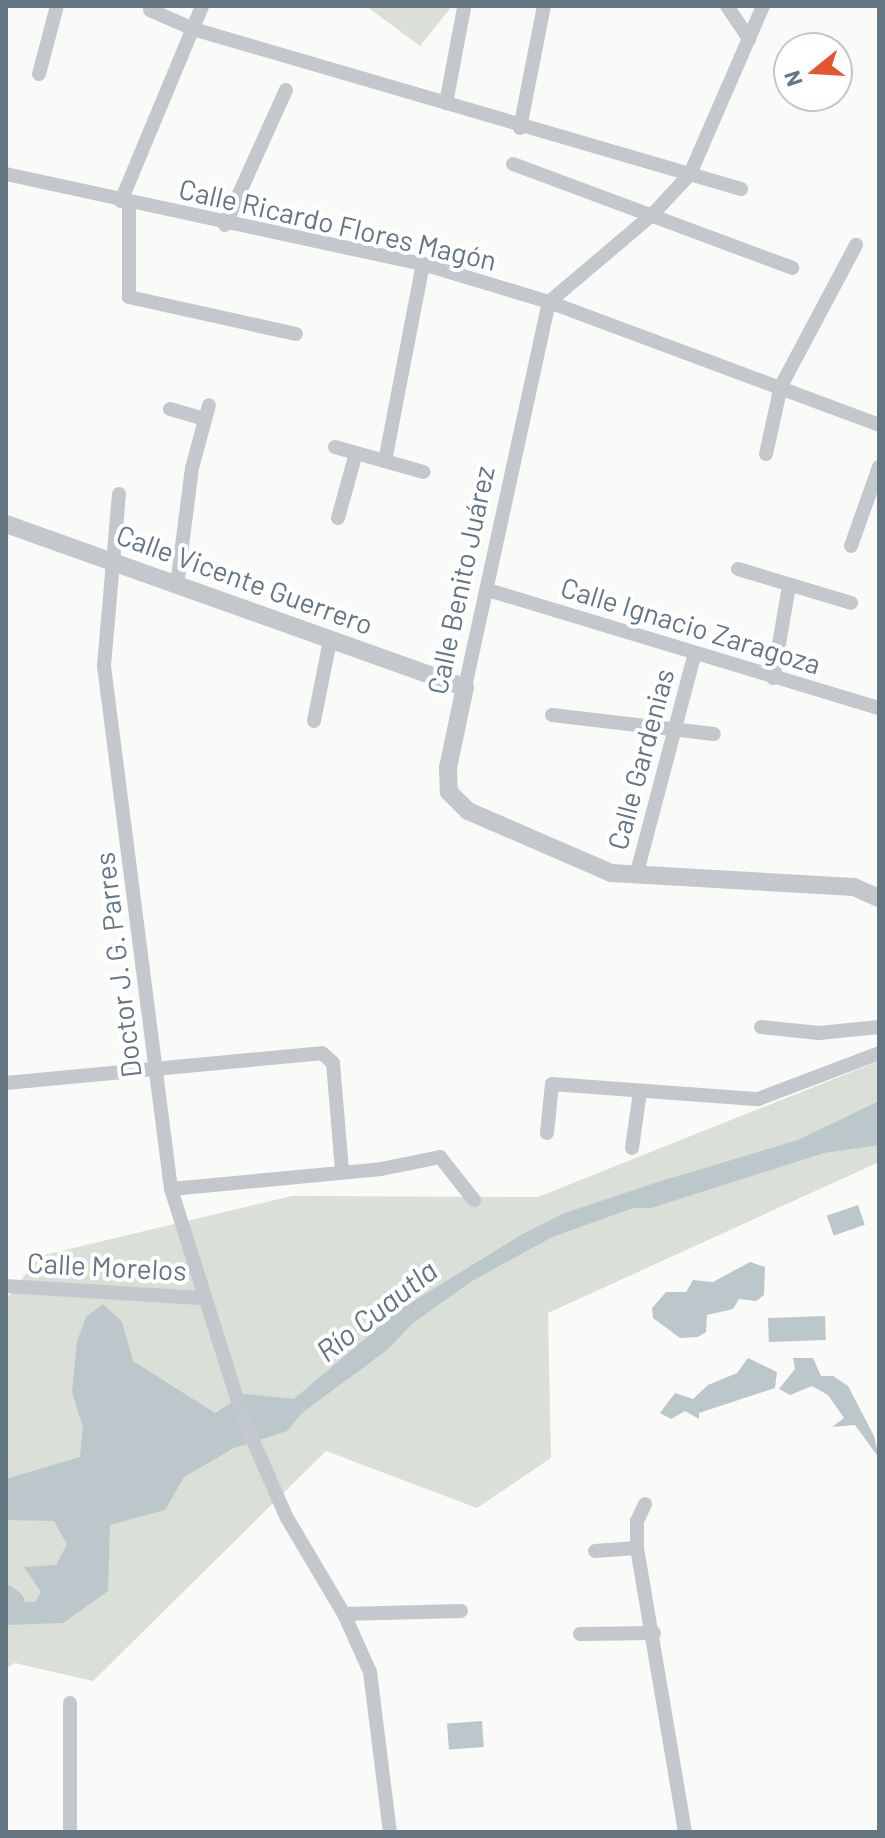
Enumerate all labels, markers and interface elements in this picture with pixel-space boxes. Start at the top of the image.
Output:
north arrow [773,32,853,112]
text: N [777,68,807,90]
street label: Calle Ricardo Flores Magón [176,171,500,277]
street label: Calle Benito Juárez [419,463,501,697]
street label: Calle Vicente Guerrero [112,517,378,641]
street label: Calle Ignacio Zaragoza [557,569,825,681]
street label: Calle Gardenias [600,665,680,853]
street label: Doctor J. G. Parres [87,850,147,1080]
street label: Calle Morelos [26,1245,188,1287]
water label: Río Cuautla [308,1252,444,1368]

